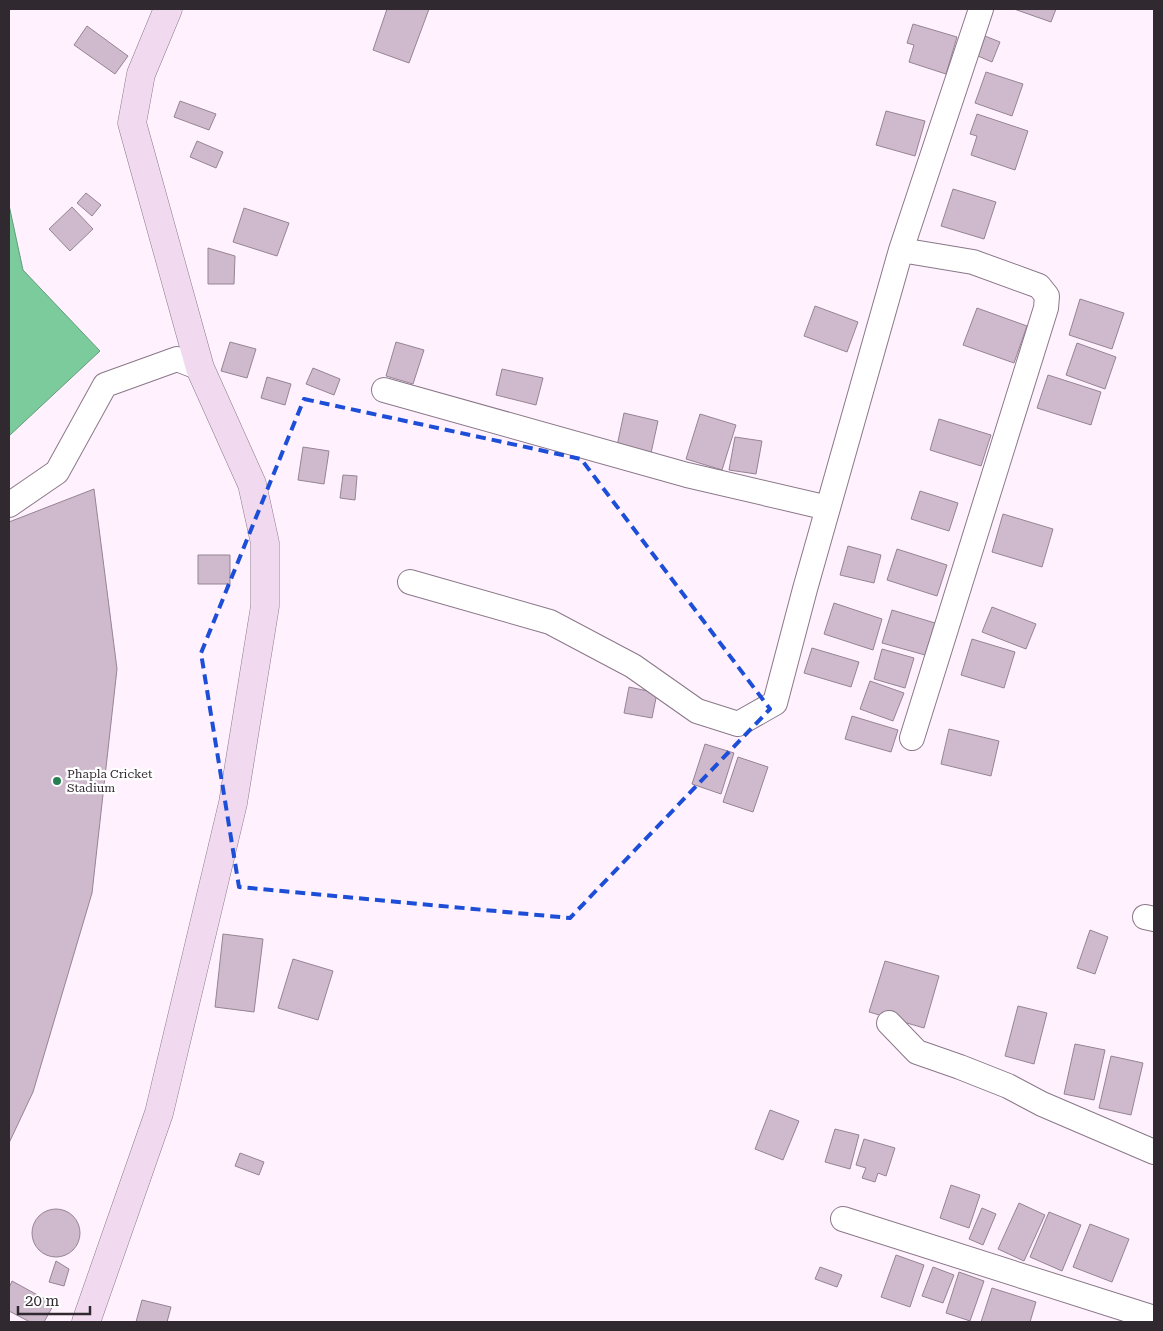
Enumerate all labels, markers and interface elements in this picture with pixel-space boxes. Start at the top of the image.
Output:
place label: Phapla Cricket Stadium [67,767,153,795]
marker: Phapla Cricket Stadium [51,775,63,787]
scale bar [18,1284,90,1316]
text: 20 m [25,1292,60,1310]

